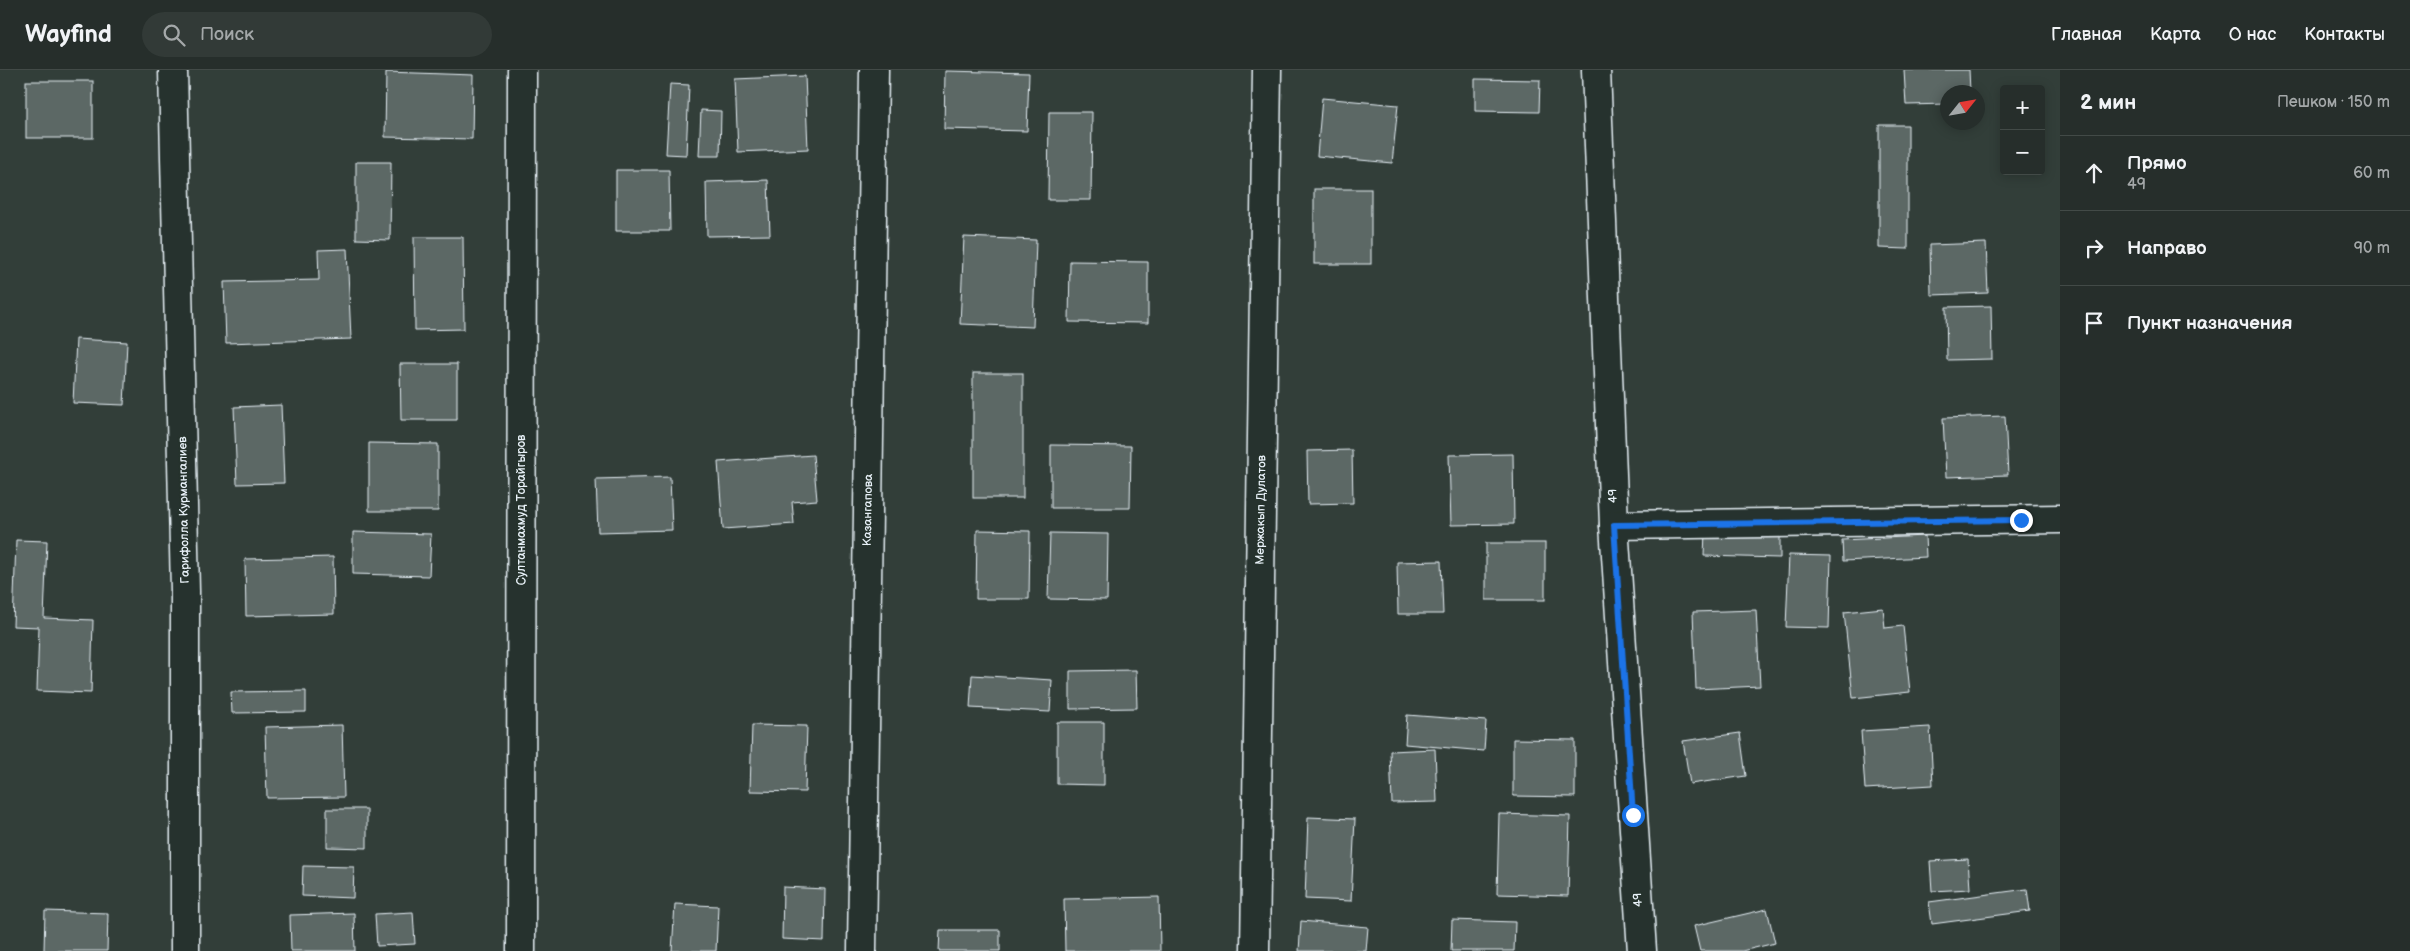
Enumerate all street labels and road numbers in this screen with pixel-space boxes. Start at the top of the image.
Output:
street label: Султанмахмуд Торайгыров [514,434,529,585]
street label: Гарифолла Курмангалиев [175,436,193,584]
street label: Мержакып Дулатов [1253,454,1269,565]
street label: Казангапова [860,474,876,546]
street label: 49 [1605,489,1621,503]
street label: 49 [1630,892,1646,908]

